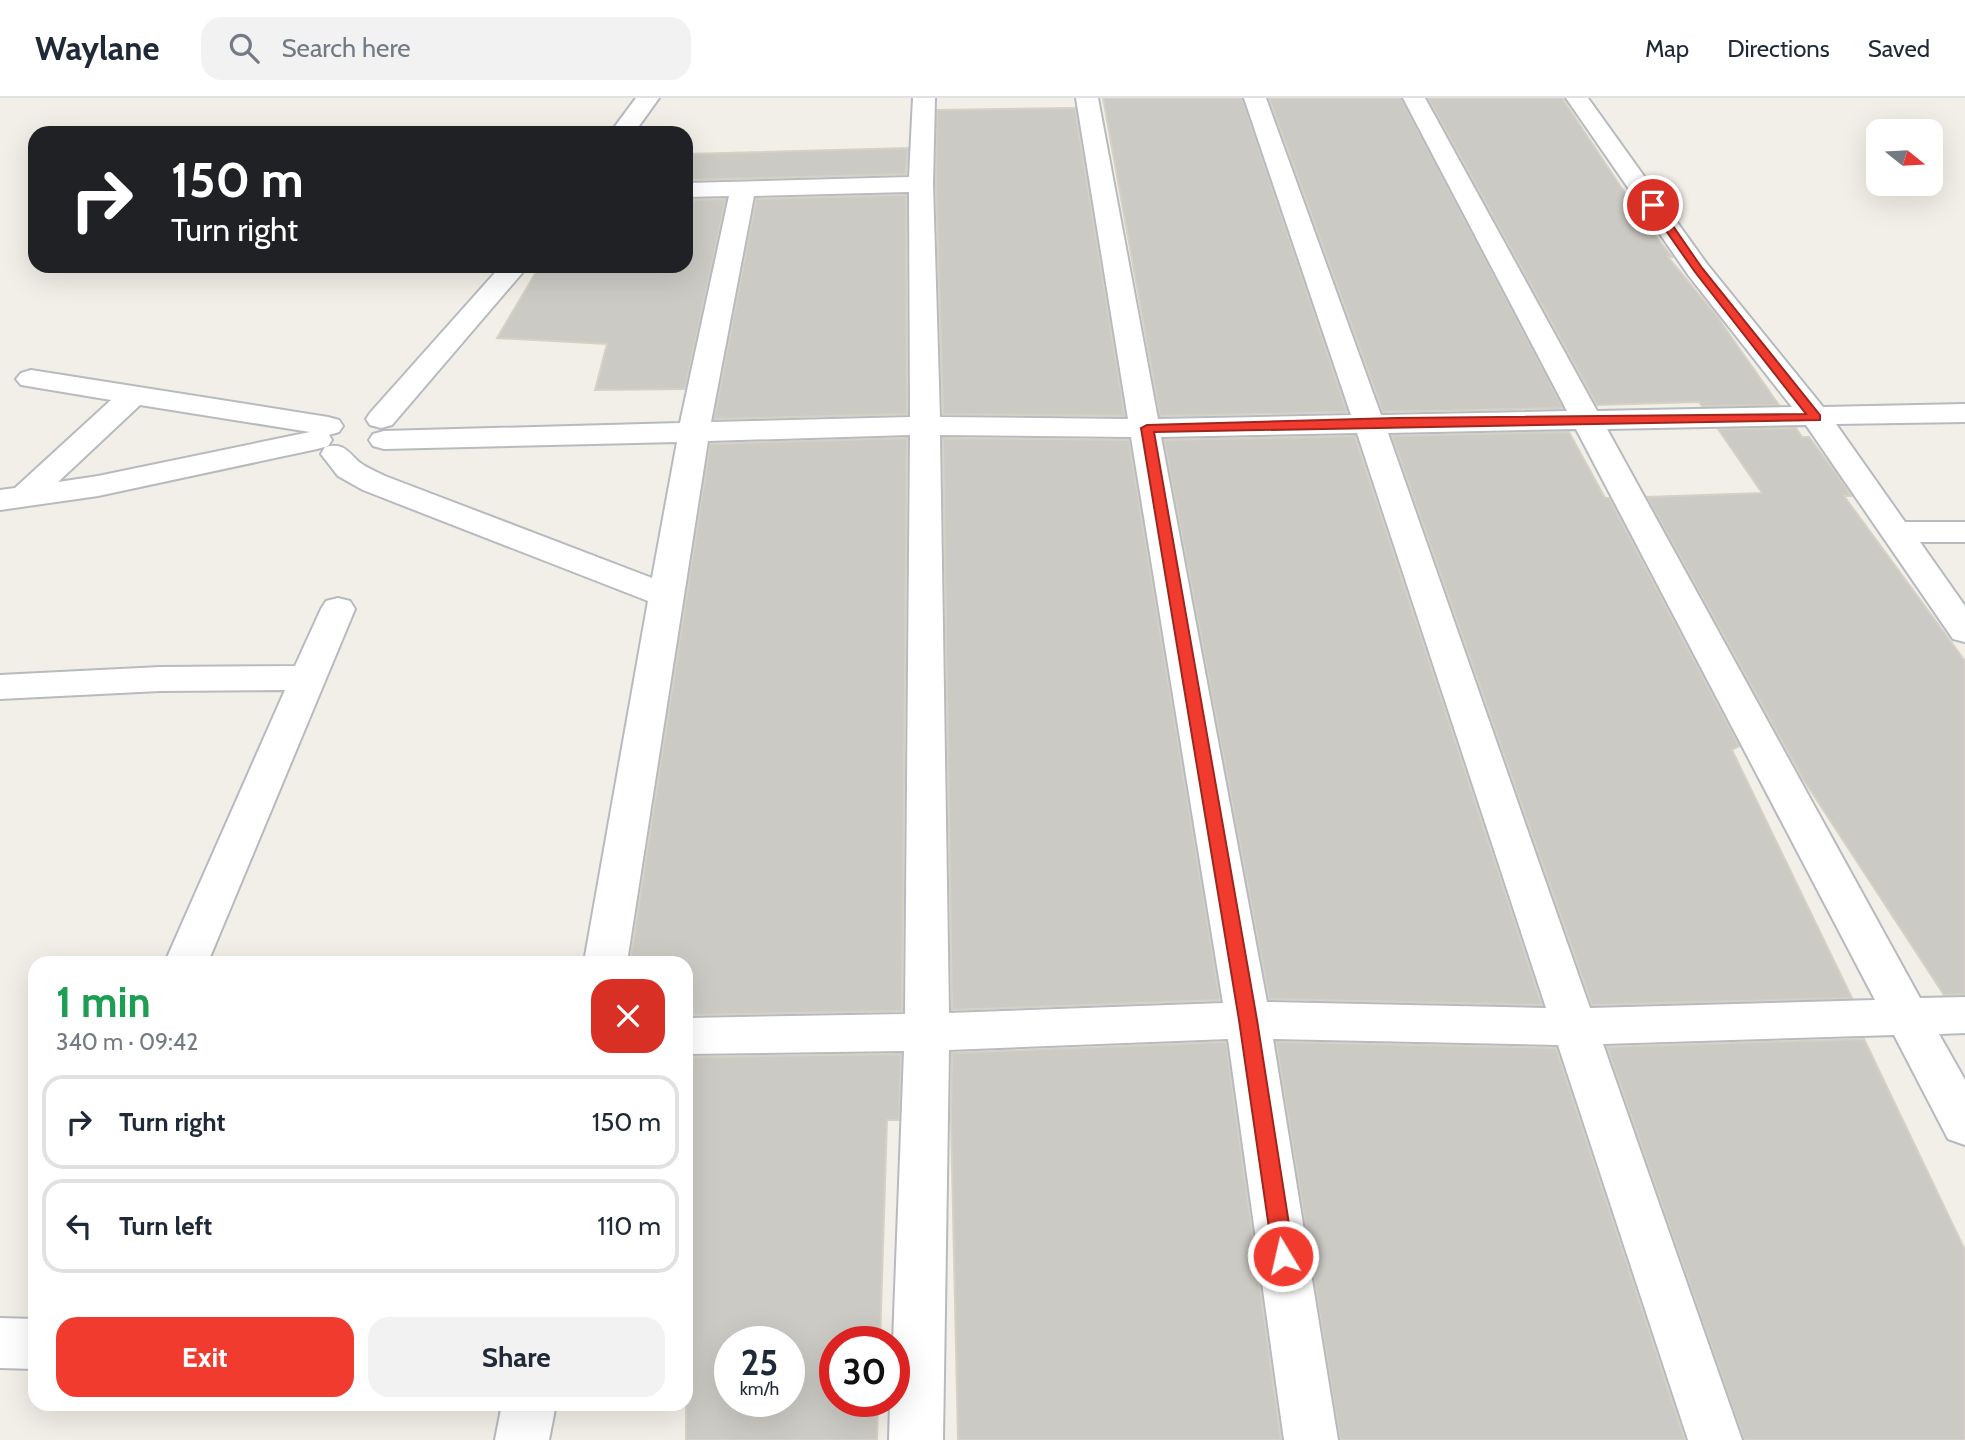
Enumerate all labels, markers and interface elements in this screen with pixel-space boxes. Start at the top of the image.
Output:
search box [201,17,691,80]
text: Waylane [35,28,159,68]
icon: search [225,29,263,67]
text: Search here [281,32,411,64]
text: Map [1645,34,1689,63]
text: Directions [1727,34,1830,63]
text: Saved [1868,34,1930,63]
north arrow [1866,119,1942,196]
map controls [1866,119,1943,196]
text: 150 m [171,150,304,209]
icon: right [56,154,147,245]
pin [1623,175,1683,235]
icon: arrive [1634,186,1672,224]
text: Turn right [171,210,298,249]
text: 1 min [56,976,151,1028]
button: close [591,979,665,1053]
text: 340 m · 09:42 [56,1028,198,1056]
icon: right [60,1103,98,1141]
text: Turn right [119,1106,225,1138]
text: 150 m [592,1106,661,1138]
icon: left [60,1207,98,1245]
text: Turn left [119,1210,212,1242]
text: 110 m [597,1210,661,1242]
position arrow [1246,1219,1320,1293]
button: Exit [56,1317,354,1397]
button: Share [368,1317,665,1397]
speed limit sign: 30 [819,1326,910,1417]
text: 25 [741,1341,778,1384]
text: km/h [740,1378,779,1400]

